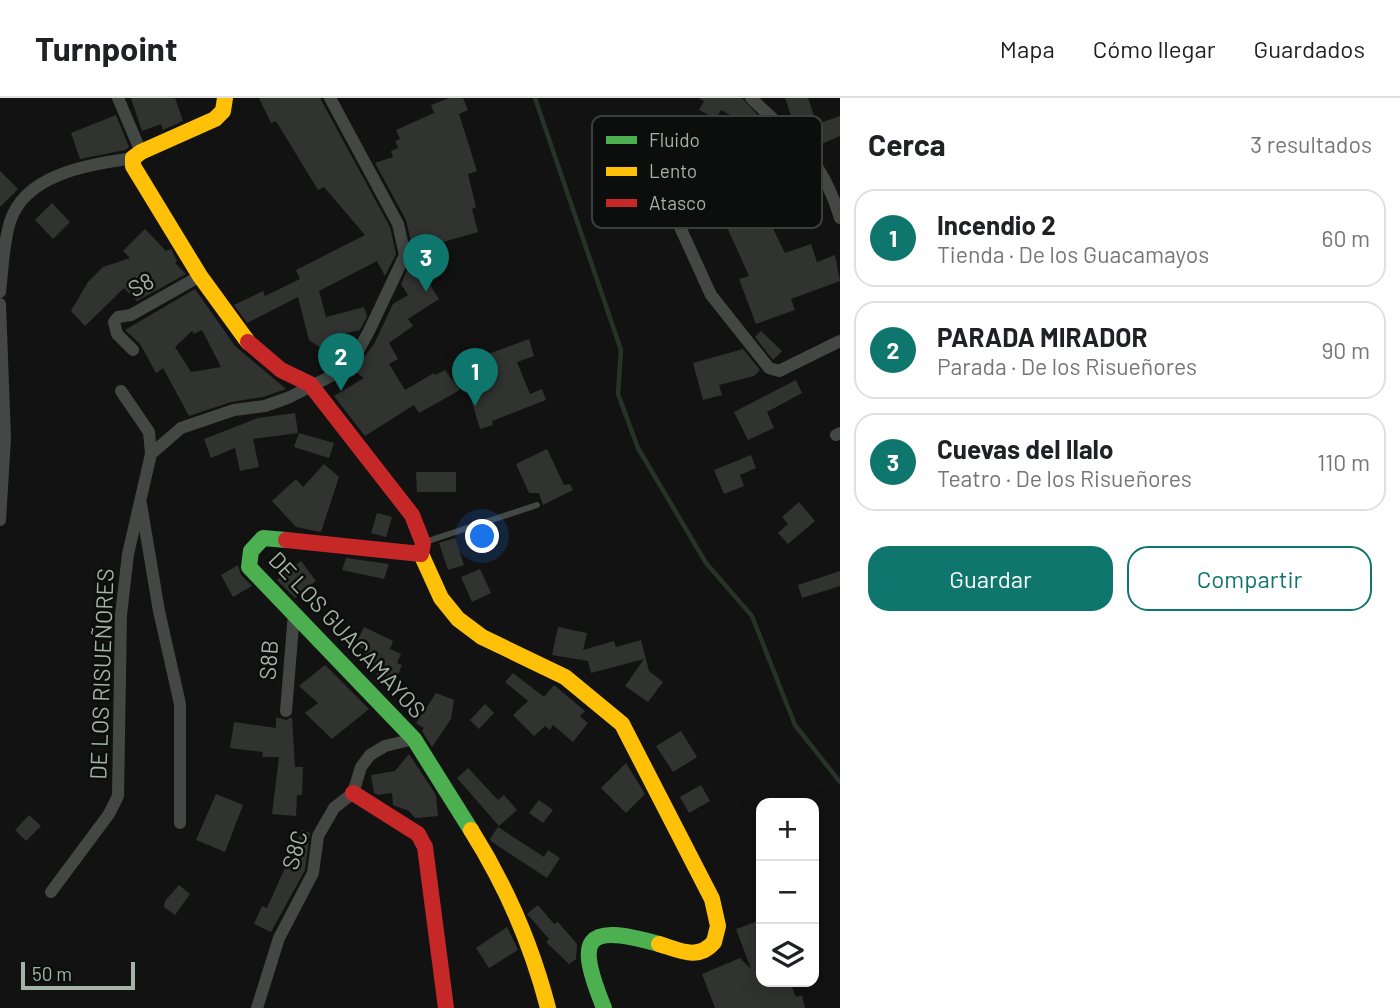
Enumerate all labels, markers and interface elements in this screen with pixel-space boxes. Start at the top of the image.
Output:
text: Turnpoint [35,28,177,68]
text: Mapa [1000,34,1055,63]
text: Cómo llegar [1093,34,1215,63]
text: Guardados [1253,34,1365,63]
legend [592,116,822,228]
text: Cerca [868,126,946,162]
text: Fluido [649,128,700,151]
text: 3 resultados [1250,130,1372,158]
text: Lento [649,159,697,182]
text: Atasco [649,191,706,214]
text: Incendio 2 [937,209,1056,240]
text: 1 [889,224,897,252]
text: 60 m [1322,224,1370,252]
pin: 3 [403,234,449,292]
text: Tienda · De los Guacamayos [937,240,1209,268]
street label: S8 [123,266,158,303]
text: PARADA MIRADOR [937,321,1147,352]
pin: 2 [318,333,364,391]
text: 2 [887,336,899,364]
text: 90 m [1321,336,1370,364]
pin: 1 [452,348,498,406]
text: Parada · De los Risueñores [937,352,1197,380]
text: Cuevas del Ilalo [937,433,1113,464]
text: 3 [887,448,899,476]
text: 110 m [1317,448,1370,476]
text: Teatro · De los Risueñores [937,464,1192,492]
your location [465,519,499,553]
street label: DE LOS GUACAMAYOS [263,545,432,723]
button: Guardar [868,546,1113,611]
button: Compartir [1127,546,1372,611]
street label: DE LOS RISUEÑORES [83,568,119,780]
street label: S8B [253,639,283,681]
map controls [756,798,819,987]
button: + [756,798,819,861]
street label: S8C [275,827,313,873]
button: − [756,861,819,924]
button: layers [756,924,819,987]
scale bar [21,959,135,991]
text: 50 m [32,962,72,985]

